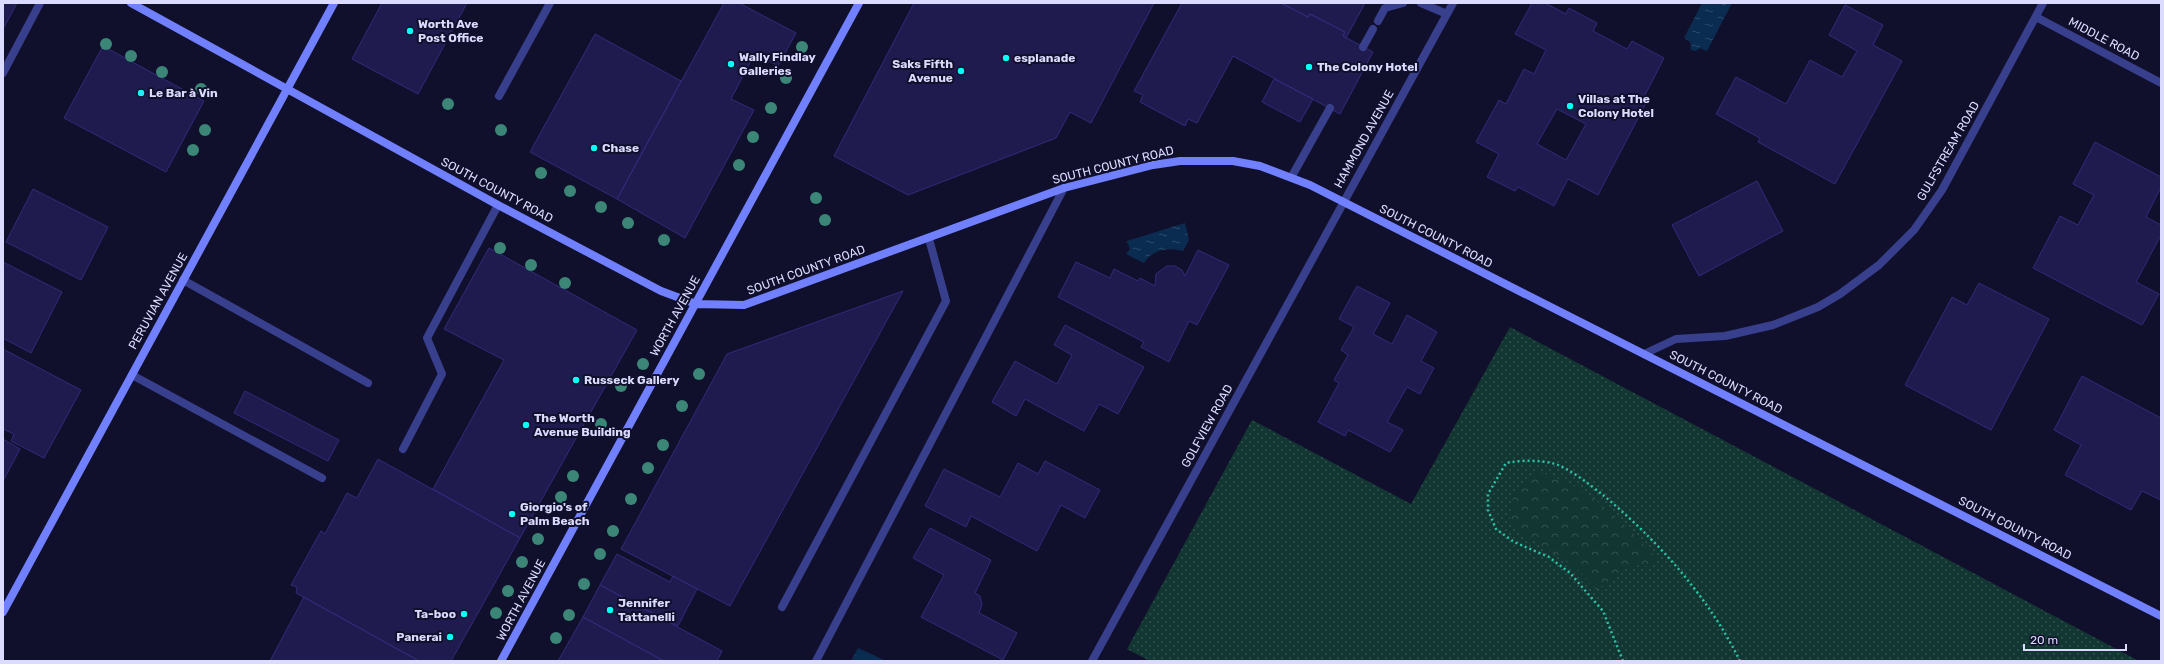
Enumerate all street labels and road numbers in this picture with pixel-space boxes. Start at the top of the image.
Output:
street label: MIDDLE ROAD [2066,14,2142,64]
street label: HAMMOND AVENUE [1331,88,1397,190]
street label: GULFSTREAM ROAD [1914,99,1982,203]
street label: SOUTH COUNTY ROAD [1051,143,1175,187]
street label: SOUTH COUNTY ROAD [439,155,555,225]
street label: SOUTH COUNTY ROAD [1377,201,1495,271]
street label: SOUTH COUNTY ROAD [745,242,867,298]
street label: PERUVIAN AVENUE [126,250,190,352]
street label: WORTH AVENUE [647,273,703,359]
street label: SOUTH COUNTY ROAD [1667,347,1785,417]
street label: GOLFVIEW ROAD [1178,382,1236,470]
street label: SOUTH COUNTY ROAD [1956,493,2074,563]
street label: WORTH AVENUE [494,557,548,643]

